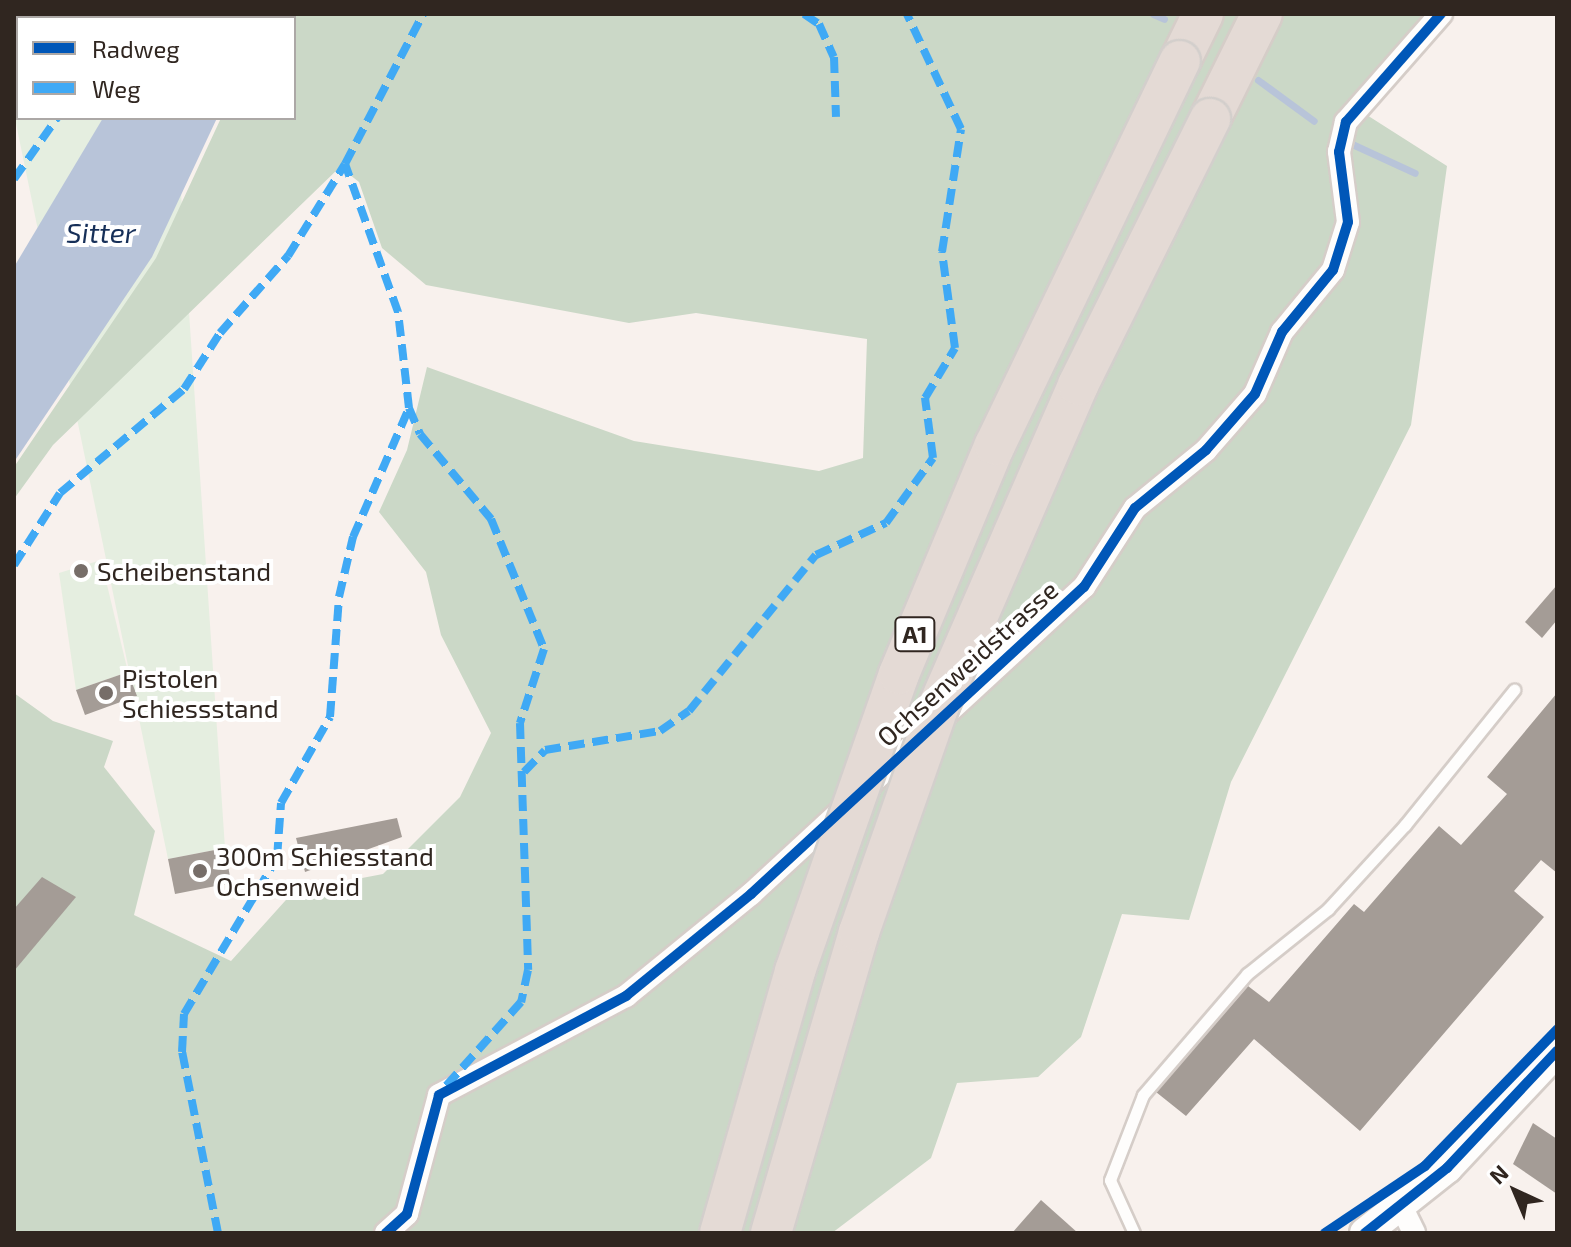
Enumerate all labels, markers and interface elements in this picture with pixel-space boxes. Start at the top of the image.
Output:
legend [16,16,296,120]
text: Radweg [92,34,180,63]
text: Weg [92,74,141,103]
water label: Sitter [66,215,136,249]
place label: Scheibenstand [97,555,271,587]
marker: Scheibenstand [72,562,90,580]
street label: Ochsenweidstrasse [870,574,1064,752]
road number: A1 [893,614,937,654]
place label: Pistolen Schiessstand [122,662,279,724]
marker: Pistolen Schiessstand [97,684,115,702]
place label: 300m Schiesstand Ochsenweid [216,840,434,902]
marker: 300m Schiesstand Ochsenweid [191,862,209,880]
north arrow [1475,1151,1555,1231]
text: N [1484,1159,1513,1189]

